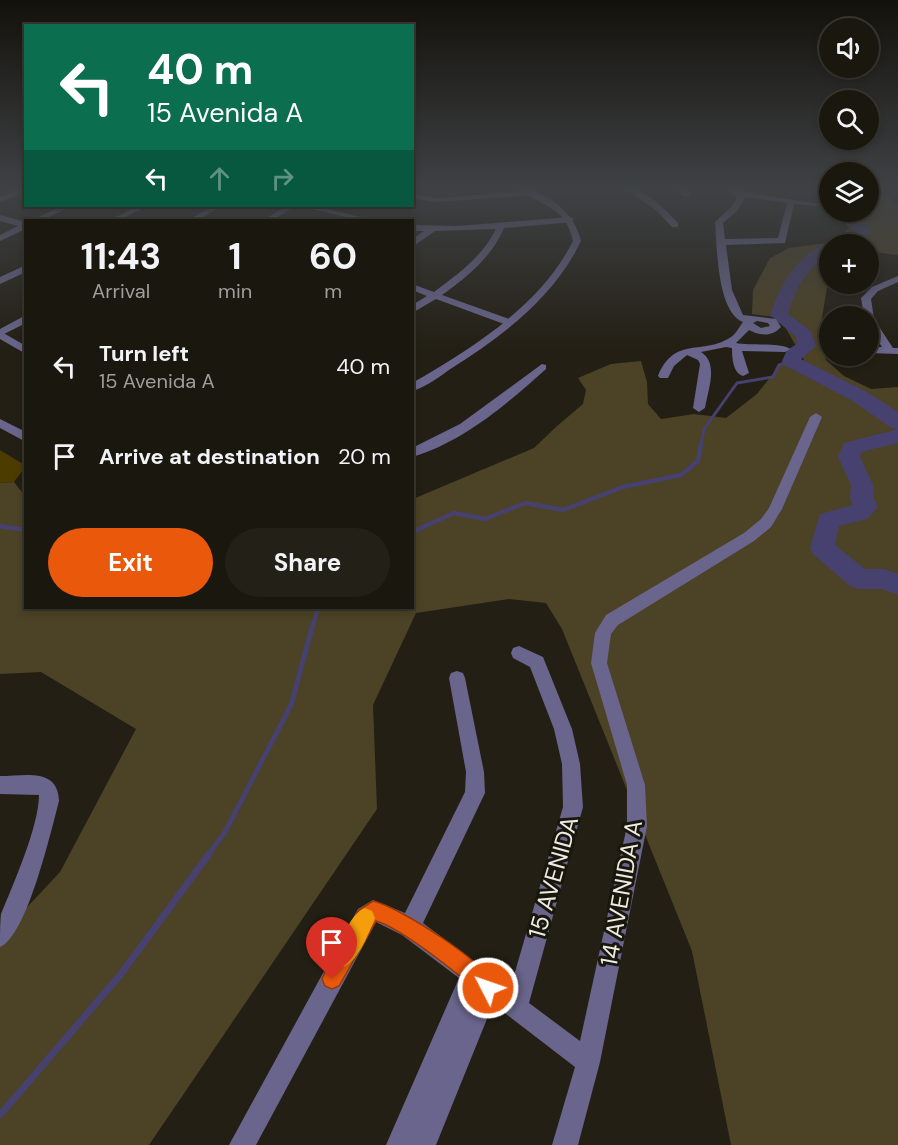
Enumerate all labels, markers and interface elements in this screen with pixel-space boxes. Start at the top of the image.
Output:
map controls [819,18,879,366]
button: sound [819,18,879,78]
text: 40 m [147,42,253,97]
icon: left [48,48,126,126]
button: search [819,90,879,150]
text: 15 Avenida A [147,95,303,130]
icon: left [140,162,173,195]
icon: ahead [203,162,236,195]
icon: right [266,162,299,195]
button: layers [819,162,879,222]
text: 11:43 [81,233,161,280]
text: 1 [229,233,242,280]
text: 60 [309,233,357,280]
button: + [819,234,879,294]
text: Arrival [92,278,150,304]
text: min [218,278,252,304]
text: m [324,278,342,304]
button: − [819,306,879,366]
text: Turn left [99,339,189,368]
icon: left [48,350,81,383]
text: 40 m [336,352,390,381]
text: 15 Avenida A [99,368,215,394]
icon: arrive [48,440,81,473]
text: Arrive at destination [99,442,320,471]
text: 20 m [338,442,391,471]
button: Exit [48,528,213,597]
button: Share [225,528,390,597]
street label: 15 AVENIDA [521,813,585,941]
street label: 14 AVENIDA A [593,818,649,968]
pin [306,917,357,979]
icon: arrive [315,926,348,959]
position arrow [456,956,520,1020]

